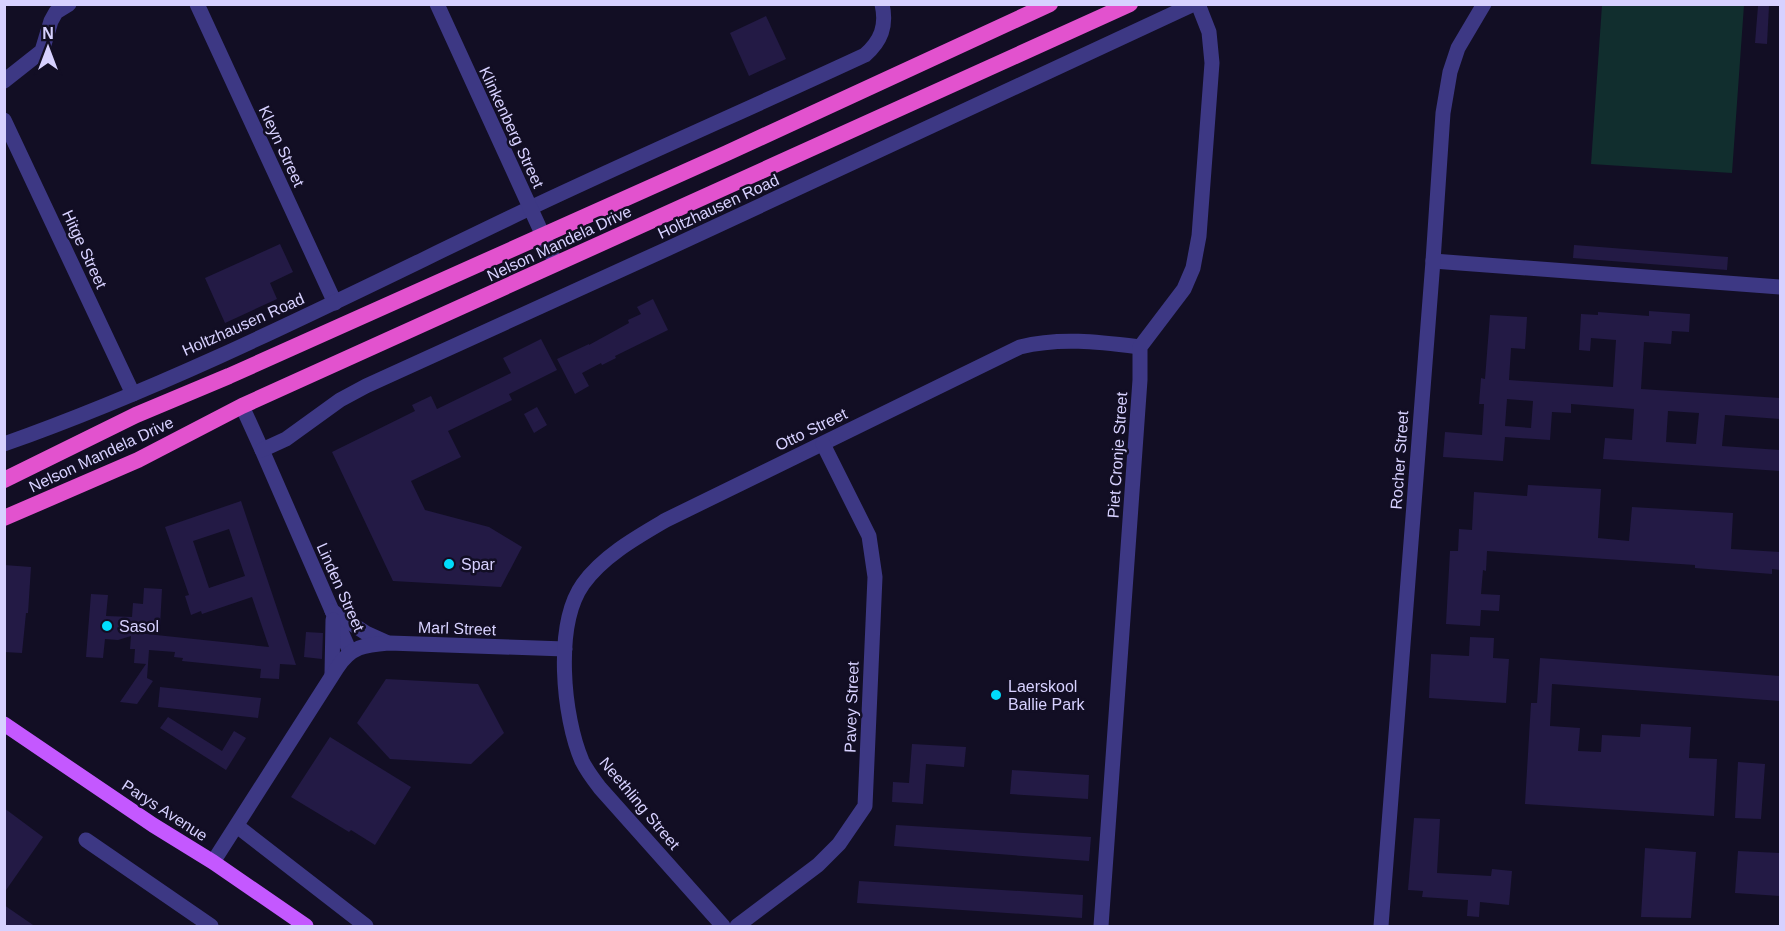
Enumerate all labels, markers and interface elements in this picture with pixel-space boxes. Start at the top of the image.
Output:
north arrow [18,18,78,78]
text: N [42,25,54,42]
street label: Klinkenberg Street [476,64,547,191]
street label: Kleyn Street [255,103,308,190]
street label: Holtzhausen Road [655,171,781,242]
street label: Nelson Mandela Drive [484,202,634,284]
street label: Hitge Street [59,207,110,292]
street label: Holtzhausen Road [180,290,307,359]
street label: Piet Cronje Street [1105,391,1130,519]
street label: Otto Street [773,405,850,454]
street label: Rocher Street [1388,410,1411,510]
street label: Nelson Mandela Drive [26,413,176,495]
street label: Linden Street [313,540,368,635]
place label: Spar [461,556,495,573]
marker: Spar [442,557,456,571]
place label: Sasol [119,618,159,635]
marker: Sasol [100,619,114,633]
street label: Marl Street [418,619,497,638]
street label: Pavey Street [841,660,862,753]
place label: Laerskool Ballie Park [1008,678,1085,713]
marker: Laerskool Ballie Park [989,688,1003,702]
street label: Neethling Street [596,754,683,853]
street label: Parys Avenue [119,776,211,844]

